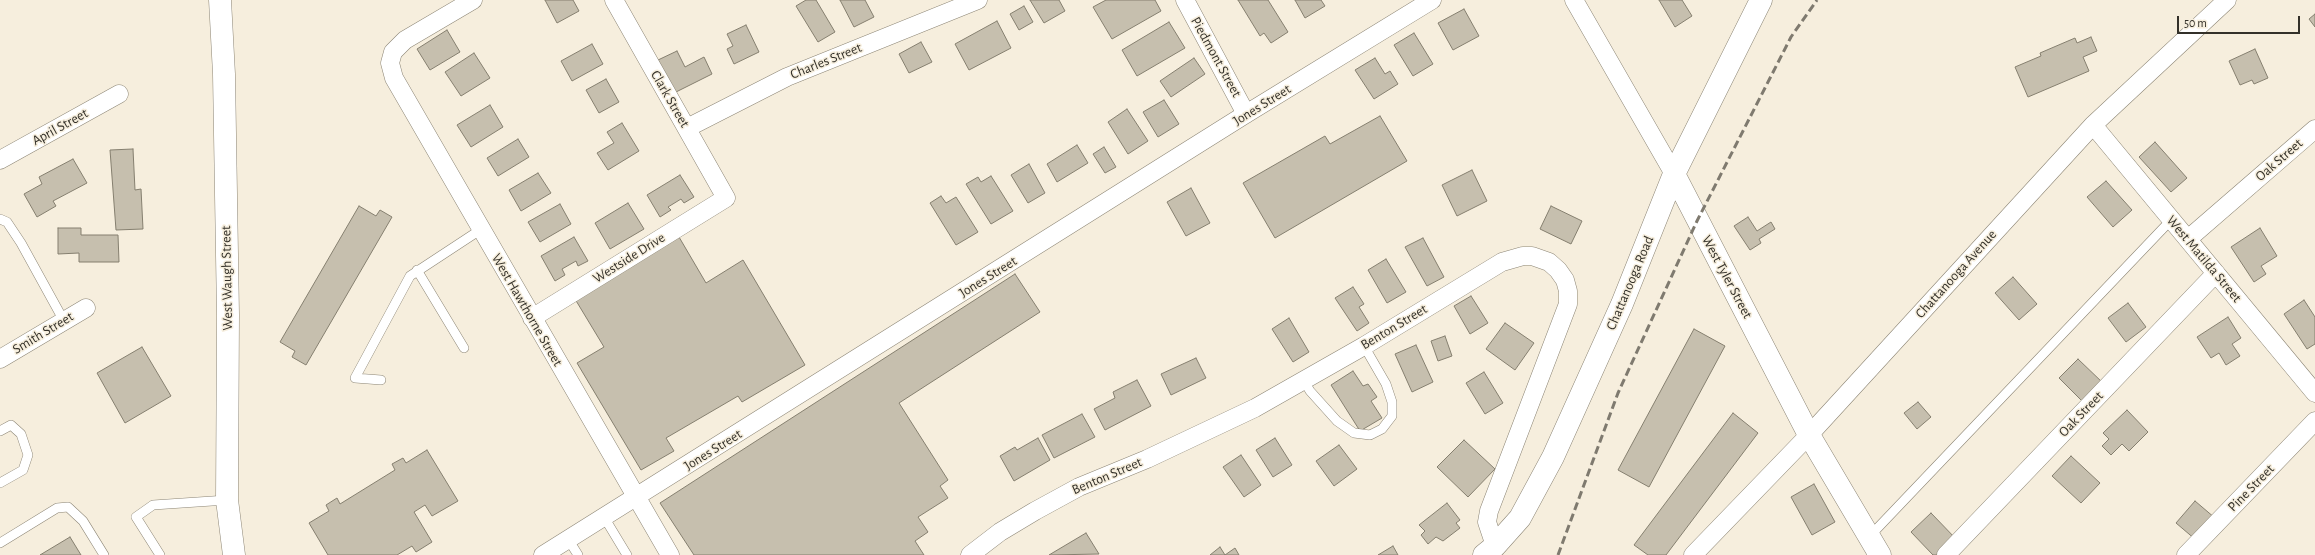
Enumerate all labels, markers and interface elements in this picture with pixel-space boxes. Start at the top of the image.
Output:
scale bar [2179,8,2302,34]
street label: Piedmont Street [1187,14,1245,100]
text: 50 m [2184,17,2207,29]
street label: Charles Street [788,39,864,83]
street label: Clark Street [647,67,693,131]
street label: Jones Street [1230,81,1294,129]
street label: April Street [29,105,91,149]
street label: Oak Street [2252,135,2306,185]
street label: West Matilda Street [2163,212,2245,306]
street label: West Waugh Street [218,225,236,331]
street label: Chattanooga Avenue [1912,226,2000,322]
street label: Westside Drive [590,229,668,287]
street label: West Tyler Street [1698,232,1756,322]
street label: Chattanooga Road [1603,233,1657,333]
street label: West Hawthorne Street [488,251,566,369]
street label: Jones Street [956,253,1020,301]
street label: Benton Street [1358,301,1430,353]
street label: Smith Street [10,308,76,358]
street label: Oak Street [2055,388,2107,440]
street label: Jones Street [681,426,745,474]
street label: Benton Street [1069,454,1145,498]
street label: Pine Street [2224,461,2278,515]

